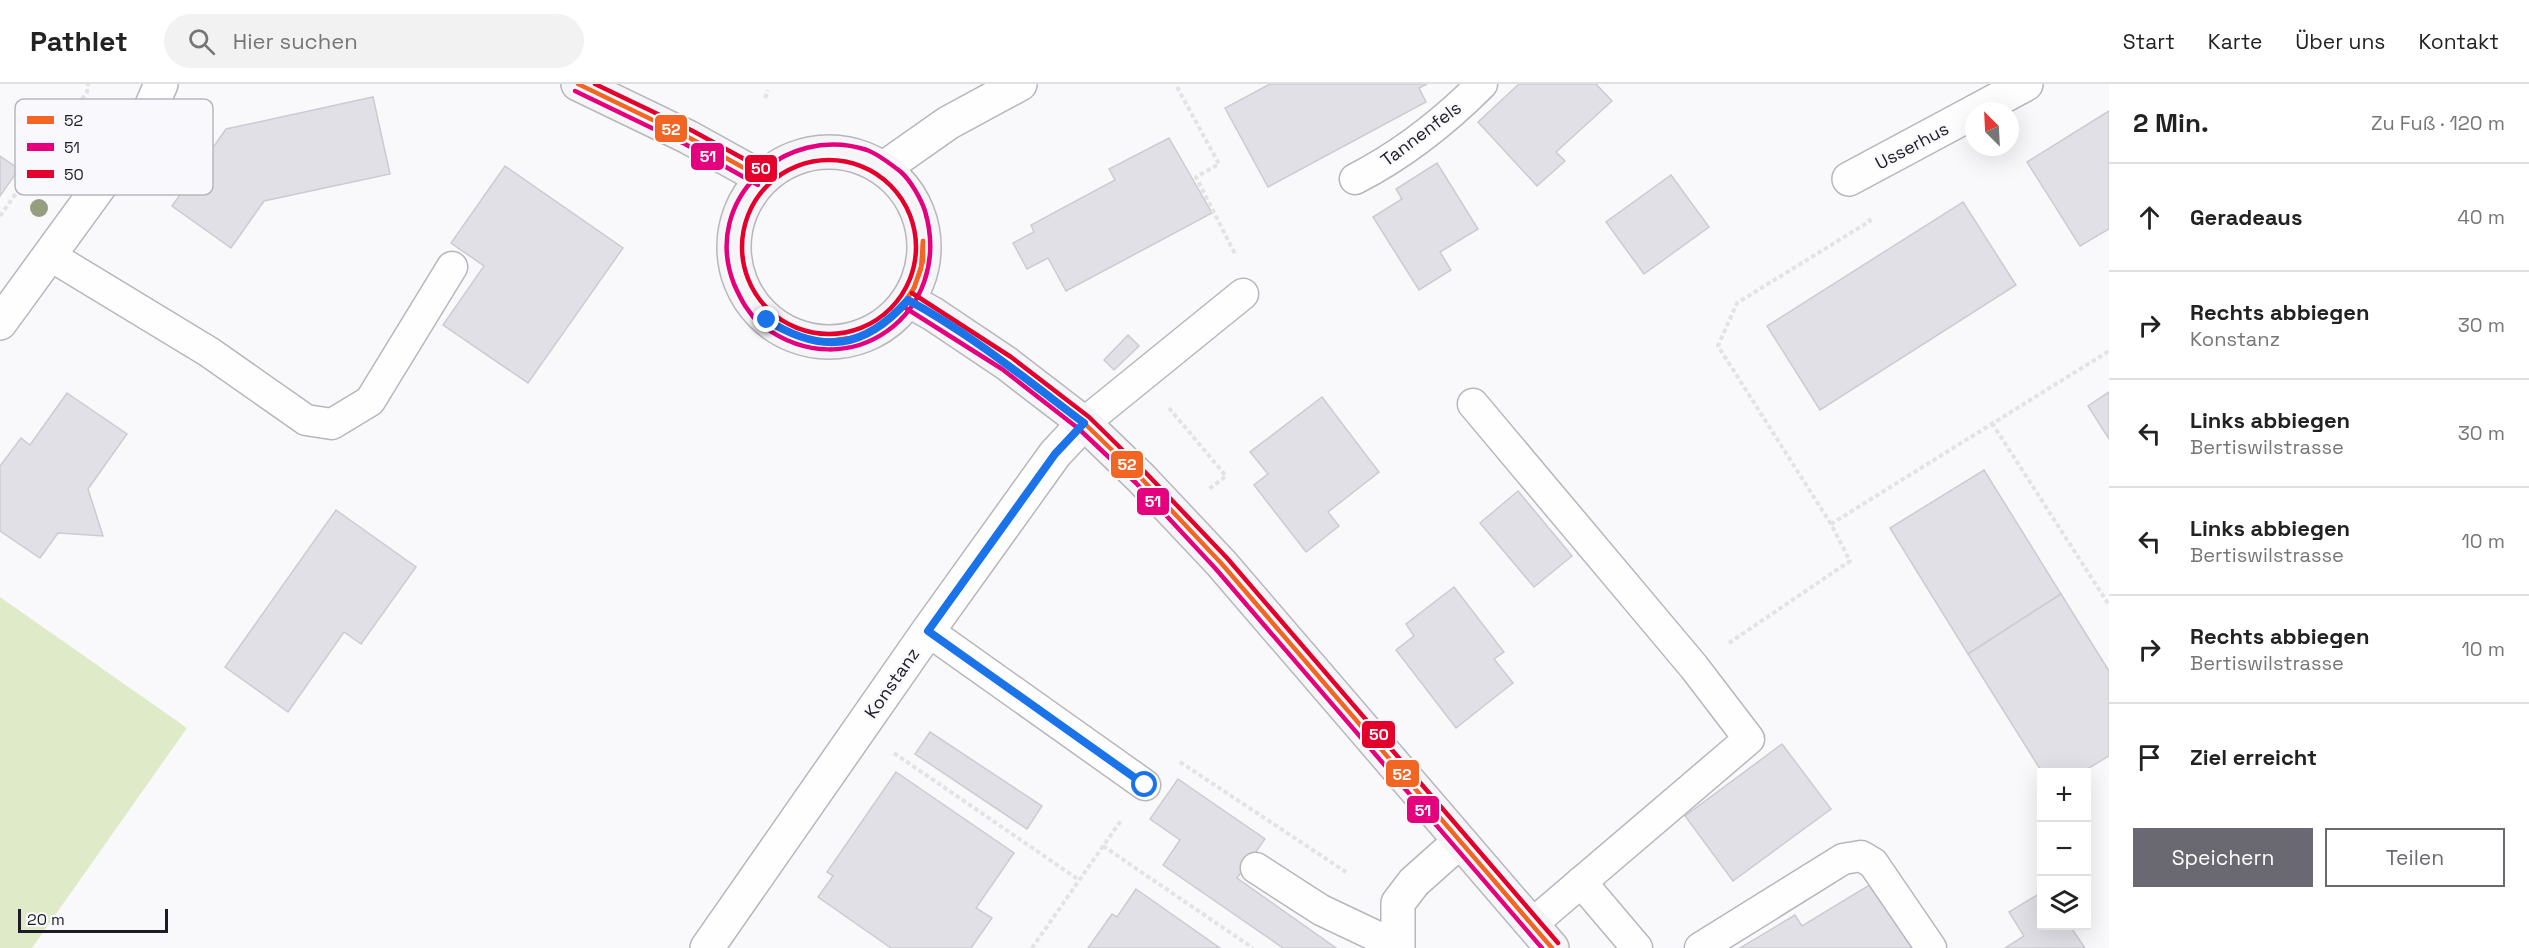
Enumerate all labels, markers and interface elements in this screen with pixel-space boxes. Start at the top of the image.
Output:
search box [164,14,584,68]
text: Pathlet [30,23,128,59]
icon: search [185,25,218,58]
text: Hier suchen [233,27,358,55]
text: Start [2123,28,2175,55]
text: Karte [2208,28,2262,55]
text: Über uns [2295,28,2385,55]
text: Kontakt [2418,28,2499,55]
street label: Tannenfels [1376,96,1466,171]
legend [15,99,213,195]
north arrow [1965,102,2019,156]
text: 2 Min. [2133,106,2209,140]
text: 52 [64,110,83,131]
text: Zu Fuß · 120 m [2371,110,2505,136]
line badge: 52 [654,114,688,143]
street label: Usserhus [1871,117,1952,174]
text: 52 [662,119,680,140]
text: 51 [64,137,80,158]
line badge: 51 [690,142,725,171]
text: 51 [700,146,716,167]
line badge: 50 [744,154,778,183]
text: 50 [751,158,771,179]
text: 50 [64,164,84,185]
icon: ahead [2133,201,2166,234]
text: Geradeaus [2190,203,2302,231]
text: 40 m [2457,204,2505,230]
text: Rechts abbiegen [2190,298,2370,326]
route end [753,306,779,332]
icon: right [2133,309,2166,342]
text: 30 m [2458,312,2505,338]
text: Konstanz [2190,326,2280,352]
text: Links abbiegen [2190,406,2350,434]
icon: left [2133,417,2166,450]
text: 30 m [2458,420,2505,446]
text: Bertiswilstrasse [2190,434,2344,460]
line badge: 52 [1110,450,1144,479]
text: 52 [1118,454,1136,475]
line badge: 51 [1136,487,1170,516]
text: 51 [1145,491,1161,512]
text: Links abbiegen [2190,514,2350,542]
icon: left [2133,525,2166,558]
text: 10 m [2461,528,2505,554]
text: Bertiswilstrasse [2190,542,2344,568]
text: Rechts abbiegen [2190,622,2370,650]
icon: right [2133,633,2166,666]
text: 10 m [2461,636,2505,662]
street label: Konstanz [859,643,924,723]
text: Bertiswilstrasse [2190,650,2344,676]
line badge: 50 [1361,720,1396,749]
text: 50 [1369,724,1389,745]
icon: arrive [2133,741,2166,774]
text: Ziel erreicht [2190,743,2317,771]
line badge: 52 [1385,759,1420,788]
text: 52 [1393,764,1411,785]
map controls [2037,768,2091,930]
button: + [2037,768,2091,822]
route start [1131,771,1157,797]
line badge: 51 [1406,795,1440,824]
text: 51 [1415,800,1431,821]
button: − [2037,822,2091,876]
button: Speichern [2133,828,2313,887]
button: Teilen [2325,828,2505,887]
button: layers [2037,876,2091,930]
scale bar [18,906,168,934]
text: 20 m [27,909,65,930]

